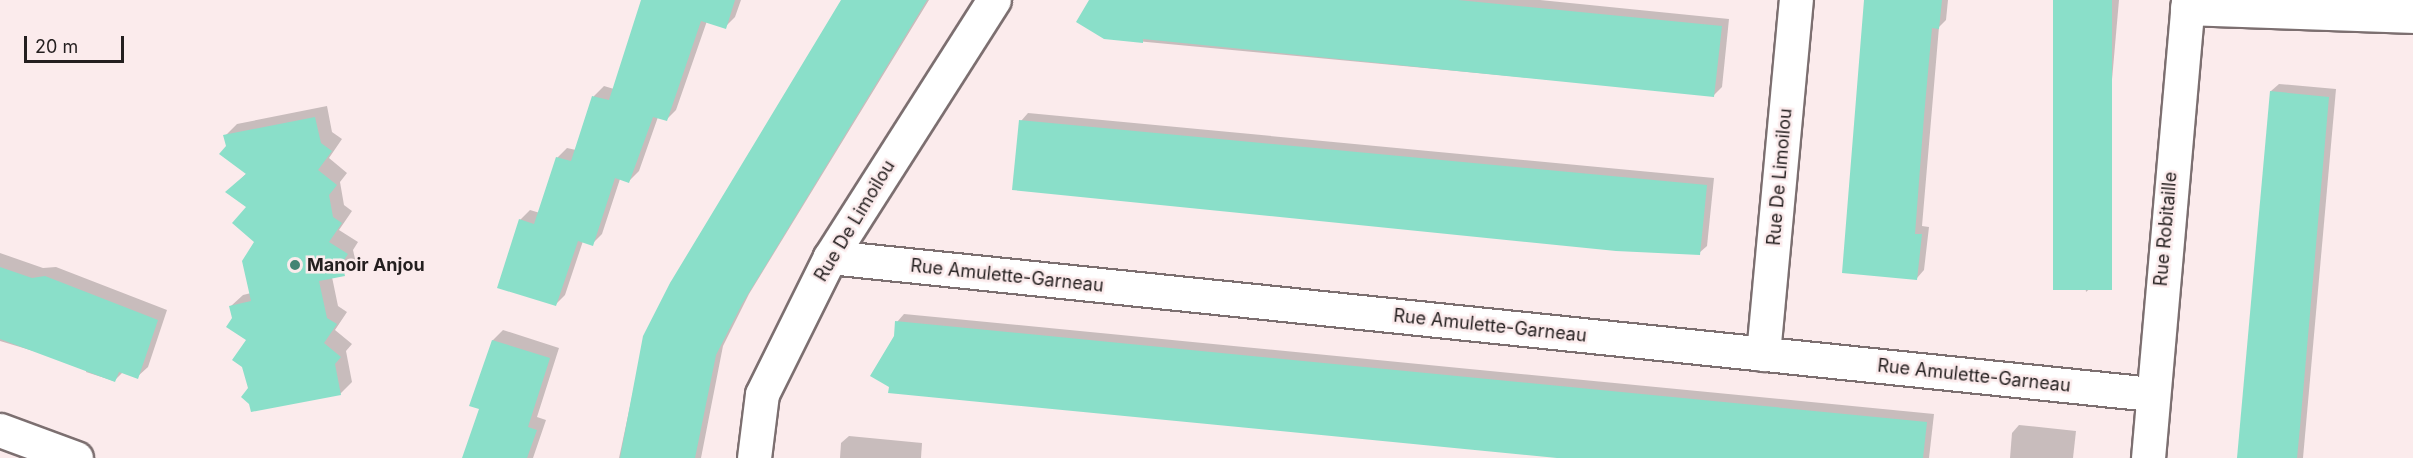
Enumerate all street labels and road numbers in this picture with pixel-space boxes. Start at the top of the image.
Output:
street label: Rue De Limoilou [1763,108,1797,246]
street label: Rue De Limoilou [810,156,900,286]
street label: Rue Robitaille [2150,171,2182,287]
street label: Rue Amulette-Garneau [909,255,1105,297]
street label: Rue Amulette-Garneau [1392,305,1588,347]
street label: Rue Amulette-Garneau [1876,355,2072,397]

